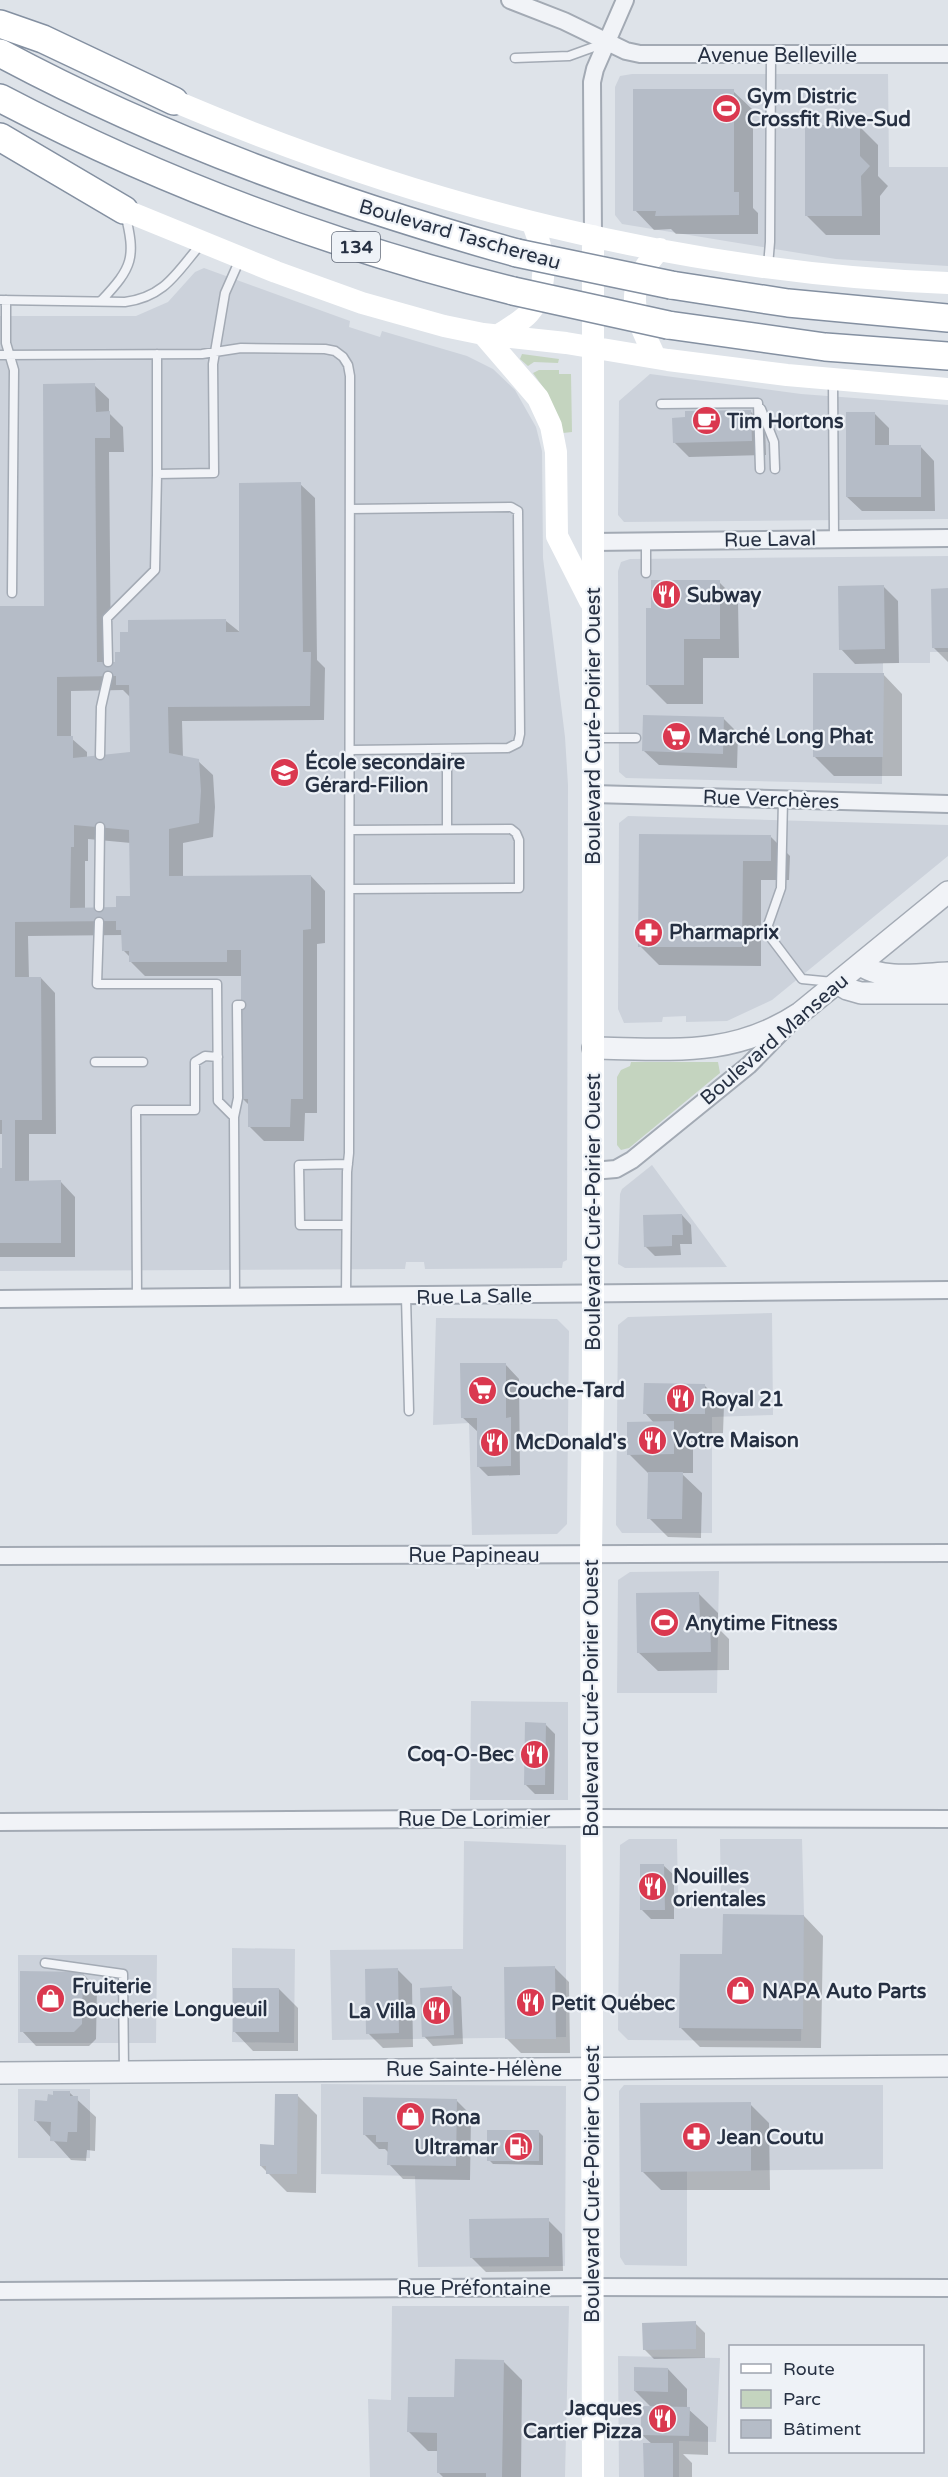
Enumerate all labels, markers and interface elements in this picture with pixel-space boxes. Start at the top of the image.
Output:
street label: Avenue Belleville [697,44,857,68]
place label: Gym Distric Crossfit Rive-Sud [747,85,911,132]
sports icon: Gym Distric Crossfit Rive-Sud [710,92,742,124]
street label: Boulevard Taschereau [356,195,563,275]
road number: 134 [332,232,380,262]
cafe icon: Tim Hortons [690,405,722,437]
place label: Tim Hortons [726,410,844,434]
street label: Rue Laval [724,527,816,553]
restaurant icon: Subway [650,579,682,611]
place label: Subway [687,584,762,608]
street label: Boulevard Curé-Poirier Ouest [582,587,606,865]
supermarket icon: Marché Long Phat [661,720,693,752]
place label: Marché Long Phat [698,725,873,749]
place label: École secondaire Gérard-Filion [305,749,465,798]
school or university icon: École secondaire Gérard-Filion [268,757,300,789]
street label: Rue Verchères [702,786,840,814]
pharmacy icon: Pharmaprix [632,916,664,948]
place label: Pharmaprix [669,921,779,945]
street label: Boulevard Manseau [696,969,854,1111]
street label: Boulevard Curé-Poirier Ouest [582,1073,606,1351]
street label: Rue La Salle [416,1284,532,1310]
supermarket icon: Couche-Tard [467,1374,499,1406]
place label: Couche-Tard [504,1379,625,1403]
restaurant icon: Royal 21 [664,1383,696,1415]
place label: Royal 21 [701,1388,784,1412]
restaurant icon: Votre Maison [636,1424,668,1456]
restaurant icon: McDonald's [478,1426,510,1458]
place label: Votre Maison [673,1429,799,1453]
place label: McDonald's [515,1431,627,1455]
street label: Rue Papineau [408,1544,540,1568]
street label: Boulevard Curé-Poirier Ouest [580,1559,604,1837]
sports icon: Anytime Fitness [648,1607,680,1639]
place label: Anytime Fitness [685,1612,838,1636]
restaurant icon: Coq-O-Bec [519,1738,551,1770]
place label: Coq-O-Bec [407,1743,514,1767]
street label: Rue De Lorimier [398,1808,551,1832]
place label: Nouilles orientales [673,1865,766,1912]
restaurant icon: Nouilles orientales [636,1871,668,1903]
place label: Fruiterie Boucherie Longueuil [72,1975,268,2022]
shop icon: NAPA Auto Parts [725,1975,757,2007]
place label: NAPA Auto Parts [762,1980,927,2004]
shop icon: Fruiterie Boucherie Longueuil [35,1982,67,2014]
restaurant icon: Petit Québec [514,1987,546,2019]
place label: Petit Québec [551,1992,675,2016]
restaurant icon: La Villa [421,1995,453,2027]
place label: La Villa [348,2000,416,2024]
street label: Boulevard Curé-Poirier Ouest [581,2045,605,2323]
street label: Rue Sainte-Hélène [386,2058,562,2082]
shop icon: Rona [394,2101,426,2133]
place label: Rona [431,2106,481,2130]
pharmacy icon: Jean Coutu [680,2121,712,2153]
place label: Jean Coutu [716,2126,824,2150]
fuel station icon: Ultramar [503,2131,535,2163]
place label: Ultramar [414,2136,498,2160]
street label: Rue Préfontaine [397,2277,551,2301]
legend [729,2345,924,2453]
text: Route [783,2358,835,2380]
text: Parc [783,2388,821,2410]
place label: Jacques Cartier Pizza [523,2397,642,2444]
restaurant icon: Jacques Cartier Pizza [647,2403,679,2435]
text: Bâtiment [783,2418,861,2440]

